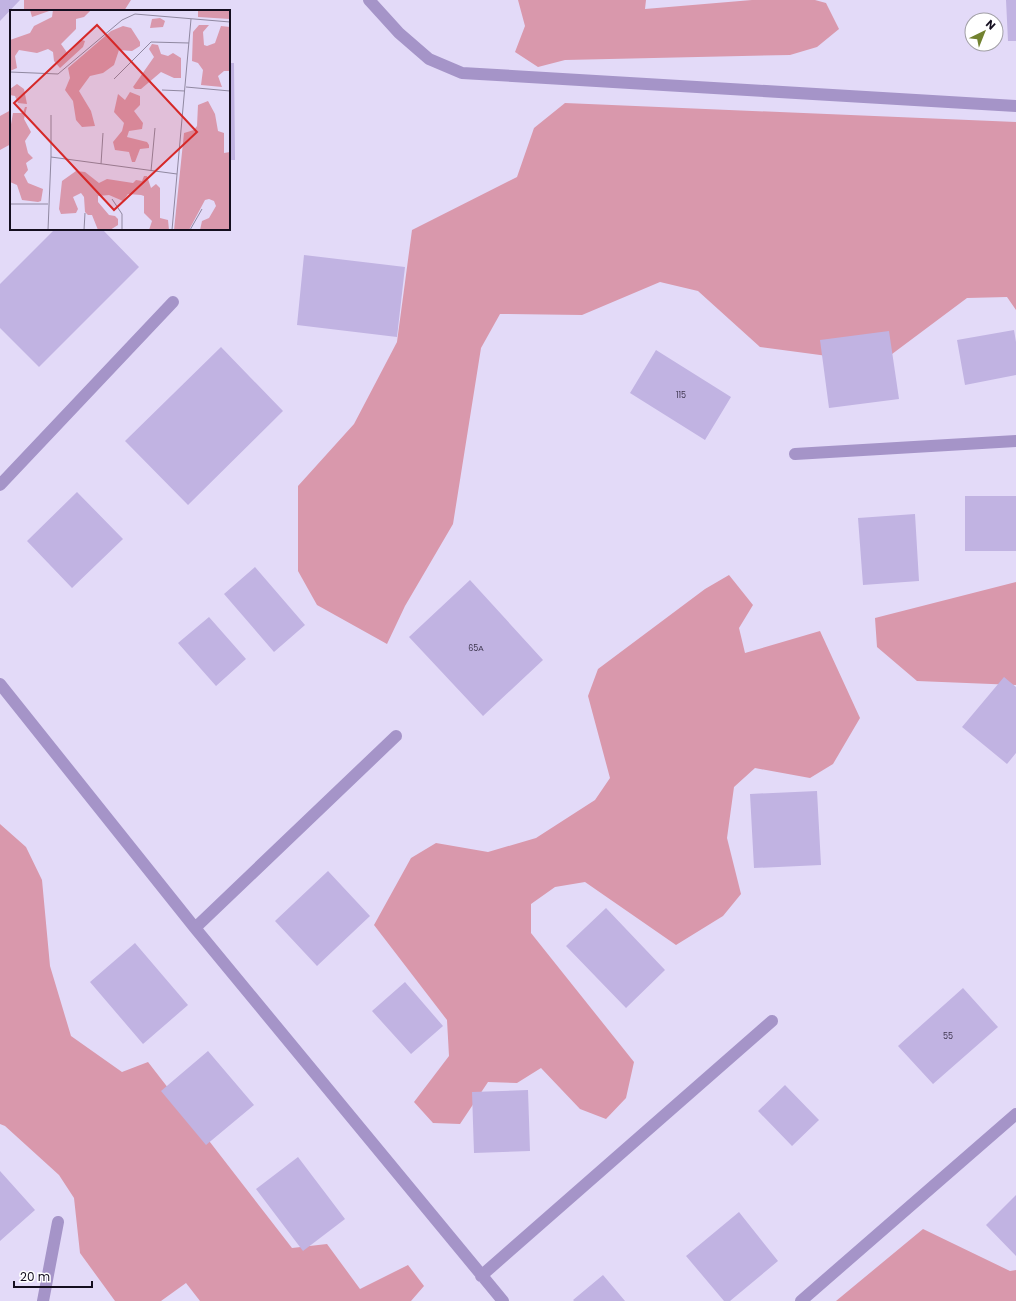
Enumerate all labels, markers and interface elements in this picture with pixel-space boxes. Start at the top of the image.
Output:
inset map [10,10,230,230]
north arrow [964,12,1004,52]
text: N [982,16,999,33]
house number: 115 [676,390,686,401]
house number: 65А [468,643,484,654]
house number: 55 [943,1031,953,1042]
scale bar [14,1263,92,1289]
text: 20 m [20,1268,50,1285]

